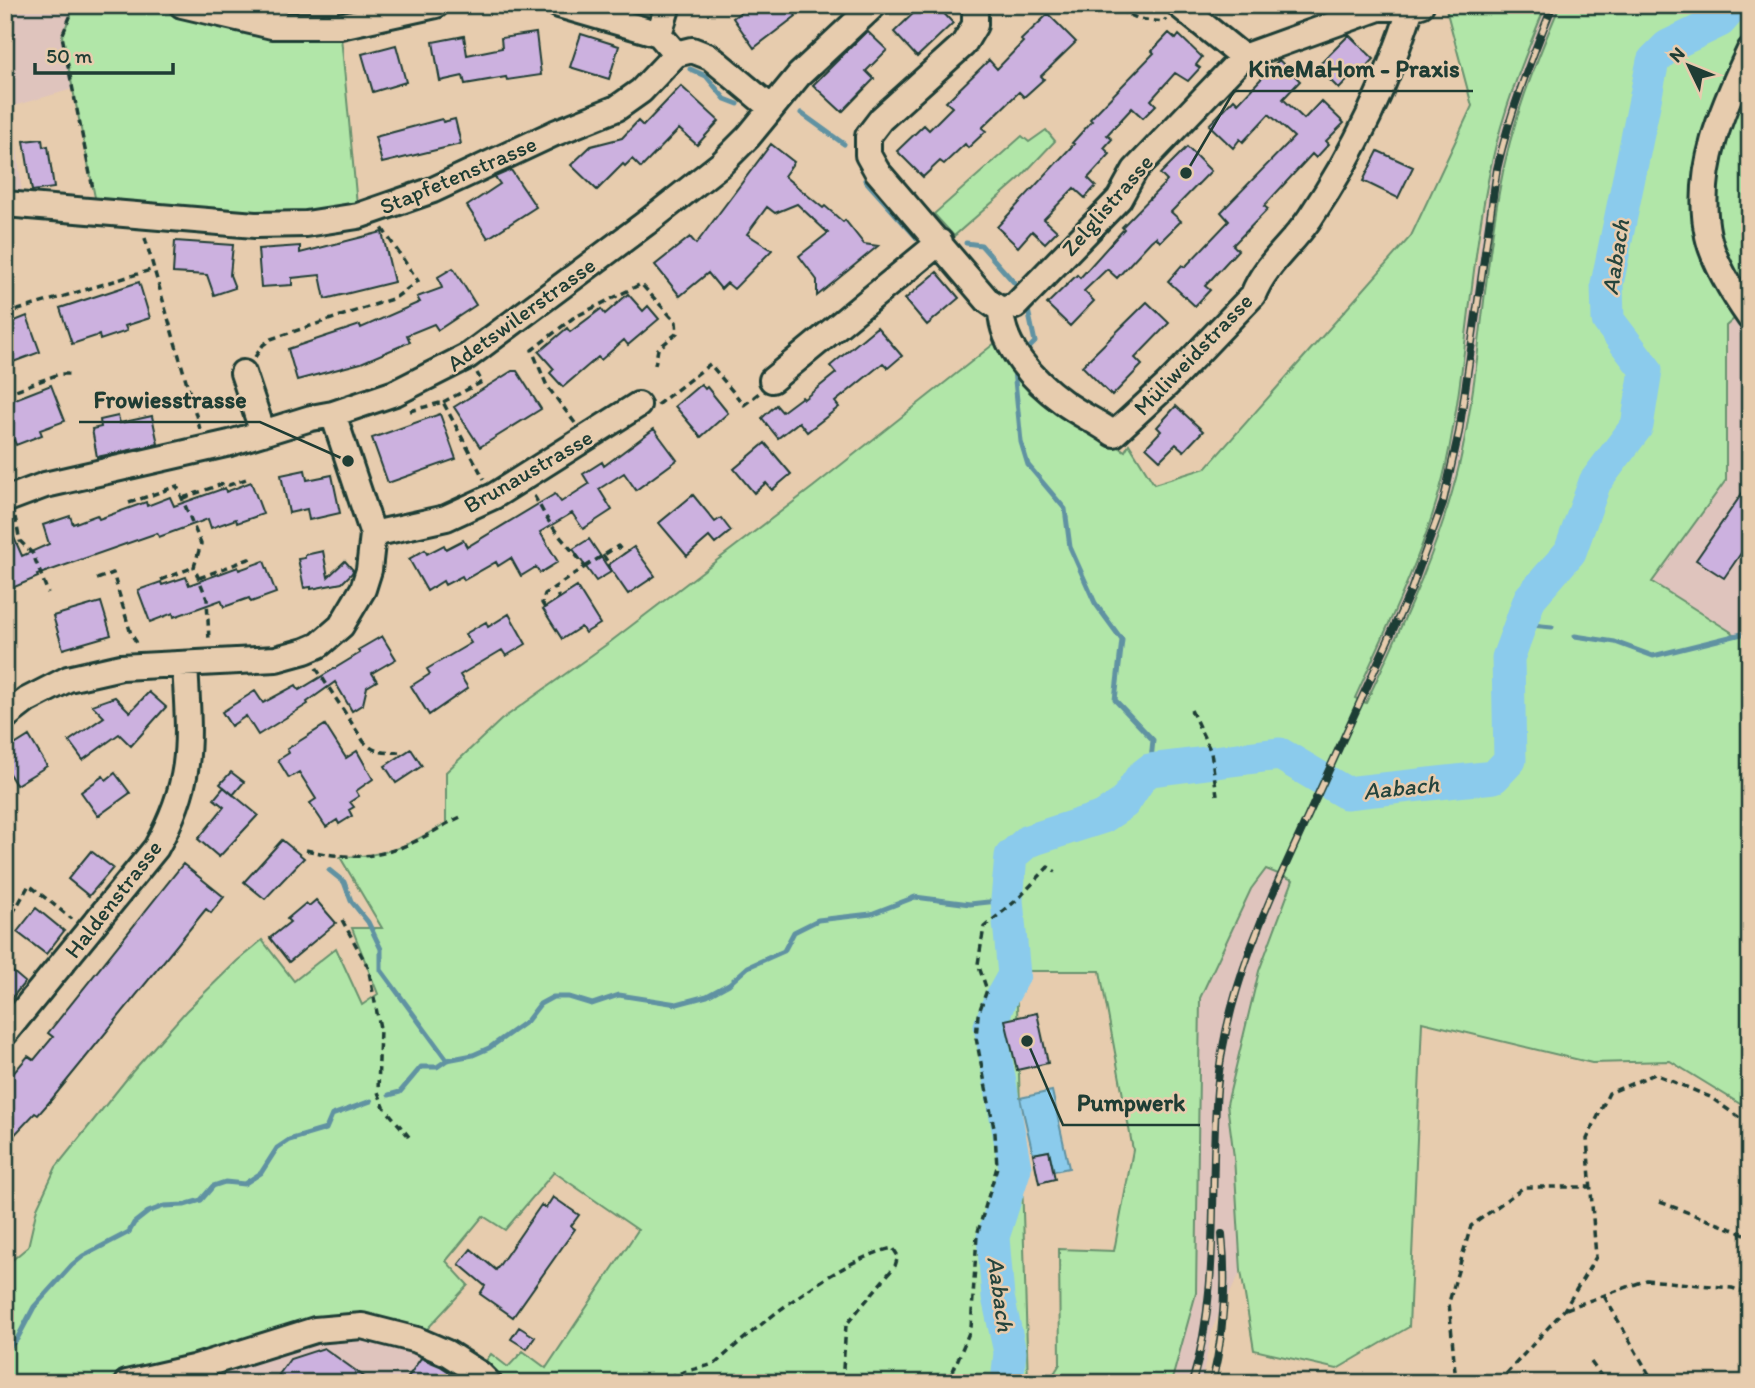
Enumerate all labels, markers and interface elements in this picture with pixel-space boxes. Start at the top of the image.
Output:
scale bar [35,32,173,76]
north arrow [1654,32,1724,102]
text: N [1664,42,1690,67]
text: 50 m [46,43,93,68]
callout: KineMaHom - Praxis [1234,46,1473,91]
text: KineMaHom - Praxis [1248,54,1460,83]
street label: Stapfetenstrasse [375,129,541,221]
street label: Zelglistrasse [1055,148,1159,262]
water label: Aabach [1595,217,1635,297]
street label: Adetswilerstrasse [441,251,601,377]
street label: Müliweidstrasse [1128,287,1258,421]
callout: Frowiesstrasse [79,377,260,422]
text: Frowiesstrasse [93,385,247,414]
street label: Brunaustrasse [459,423,597,519]
water label: Aabach [1362,769,1440,805]
street label: Haldenstrasse [58,834,168,964]
callout: Pumpwerk [1063,1080,1200,1125]
text: Pumpwerk [1077,1088,1186,1118]
water label: Aabach [981,1254,1021,1334]

